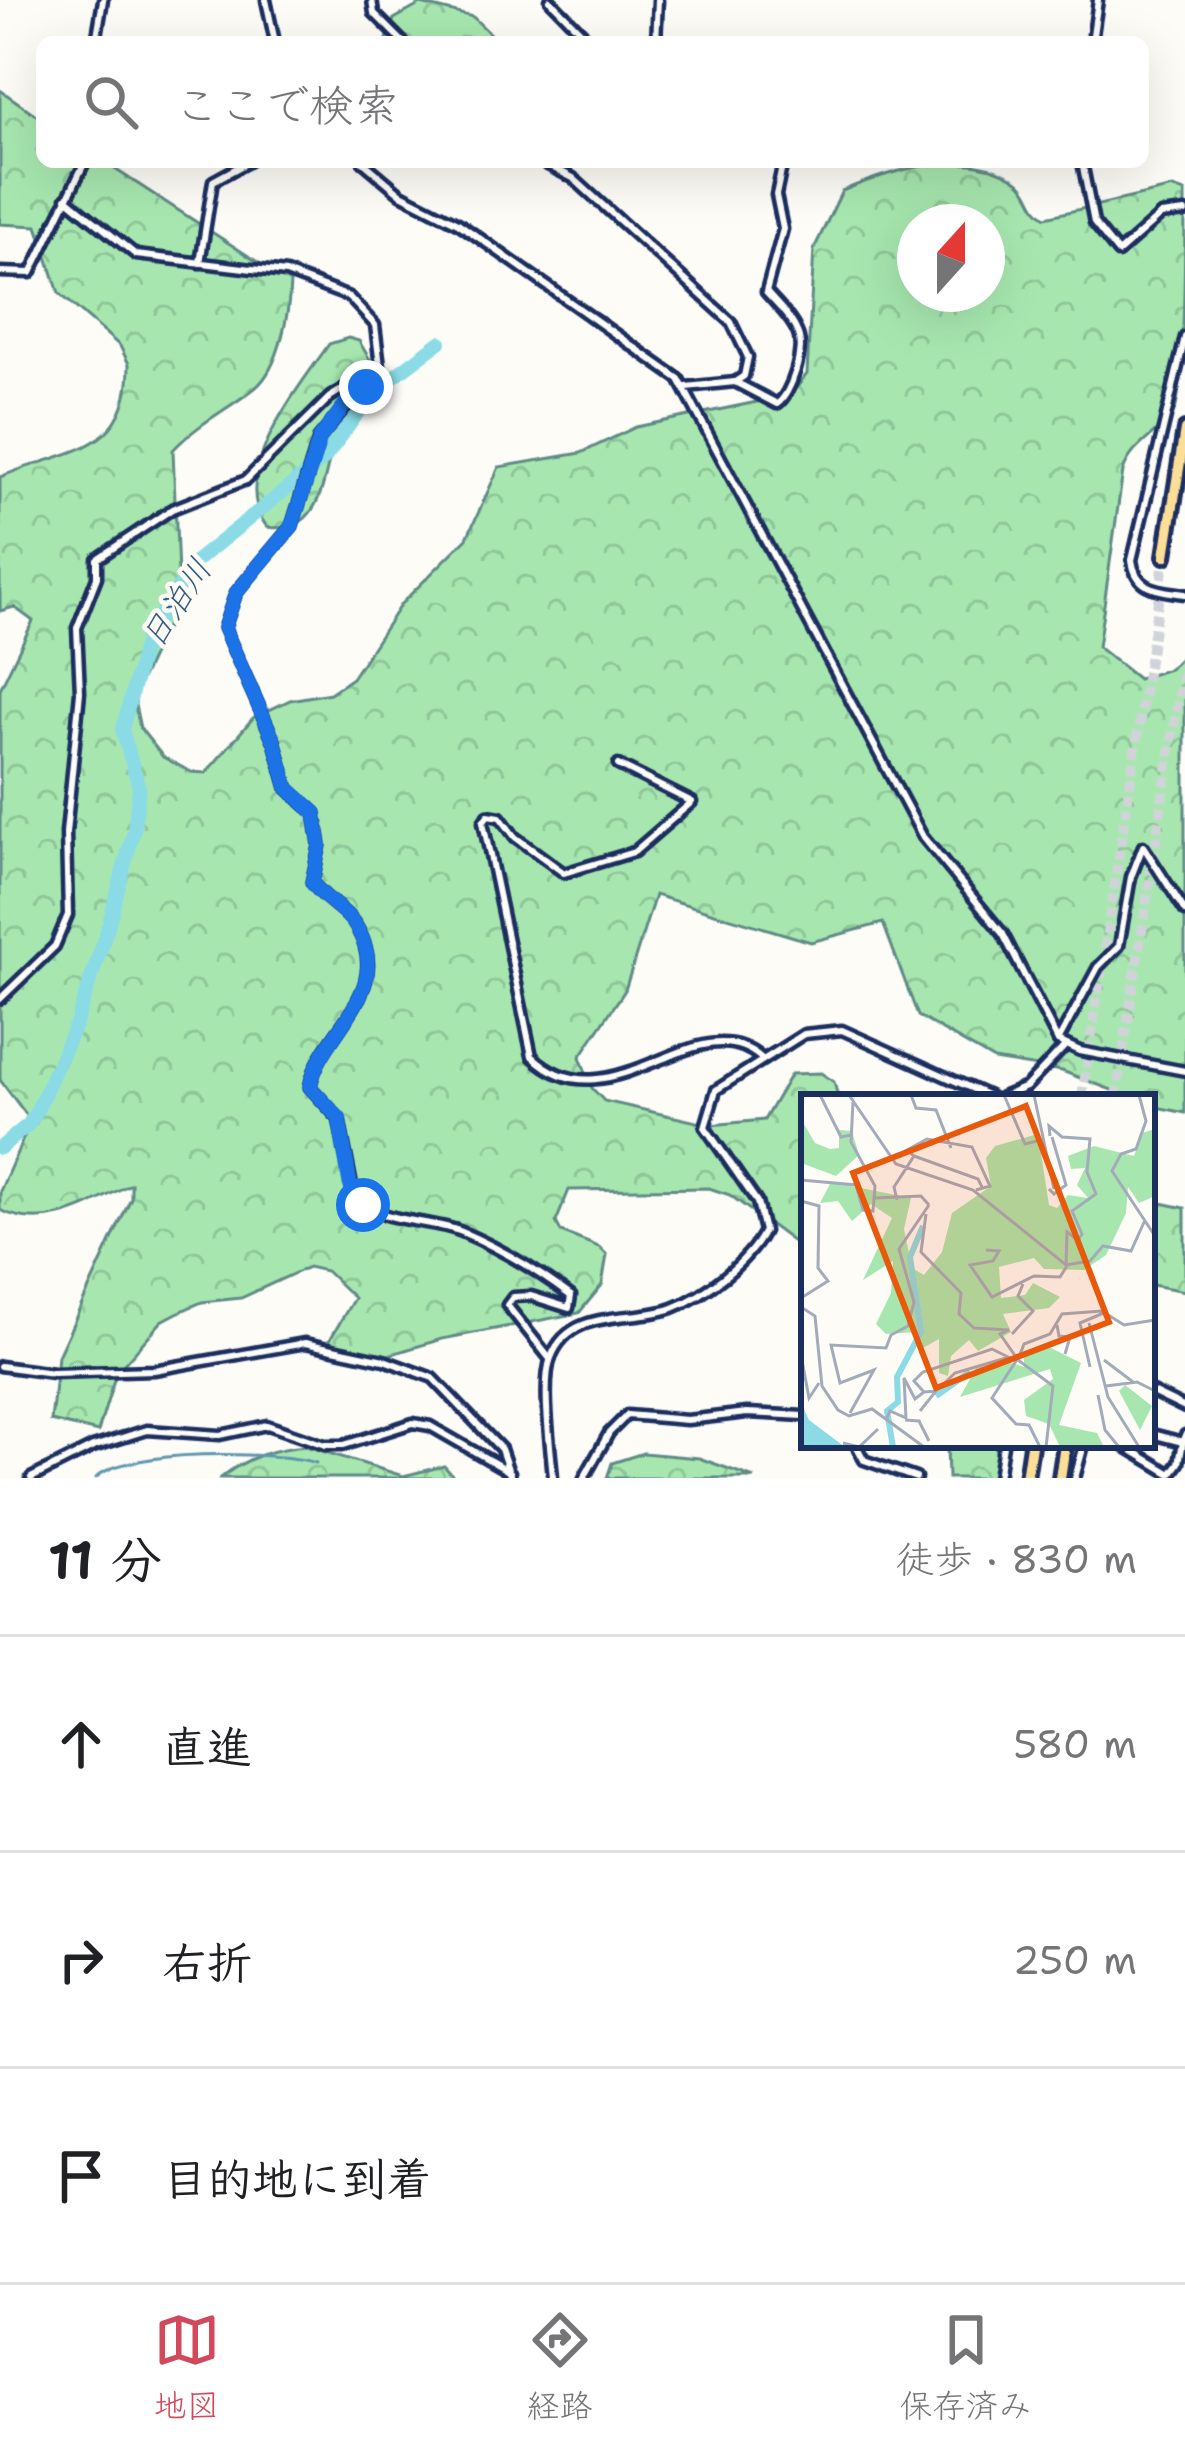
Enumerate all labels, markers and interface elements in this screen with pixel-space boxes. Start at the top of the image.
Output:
search box [36,36,1149,168]
icon: search [78,69,144,135]
text: ここで検索 [174,75,399,135]
north arrow [897,204,1005,312]
route end [339,360,393,414]
water label: 日泊川 [130,549,222,657]
inset map [801,1094,1155,1448]
route start [336,1178,390,1232]
text: 11 分 [48,1526,162,1594]
text: 徒歩 · 830 m [895,1533,1137,1585]
icon: ahead [48,1711,114,1777]
text: 直進 [162,1717,252,1777]
text: 580 m [1013,1718,1137,1770]
icon: right [48,1927,114,1993]
text: 右折 [162,1933,252,1993]
text: 250 m [1013,1934,1137,1986]
icon: arrive [48,2143,114,2209]
text: 目的地に到着 [162,2149,432,2209]
tab: 地図 [154,2307,220,2428]
tab: 経路 [527,2307,593,2428]
tab: 保存済み [900,2307,1032,2428]

